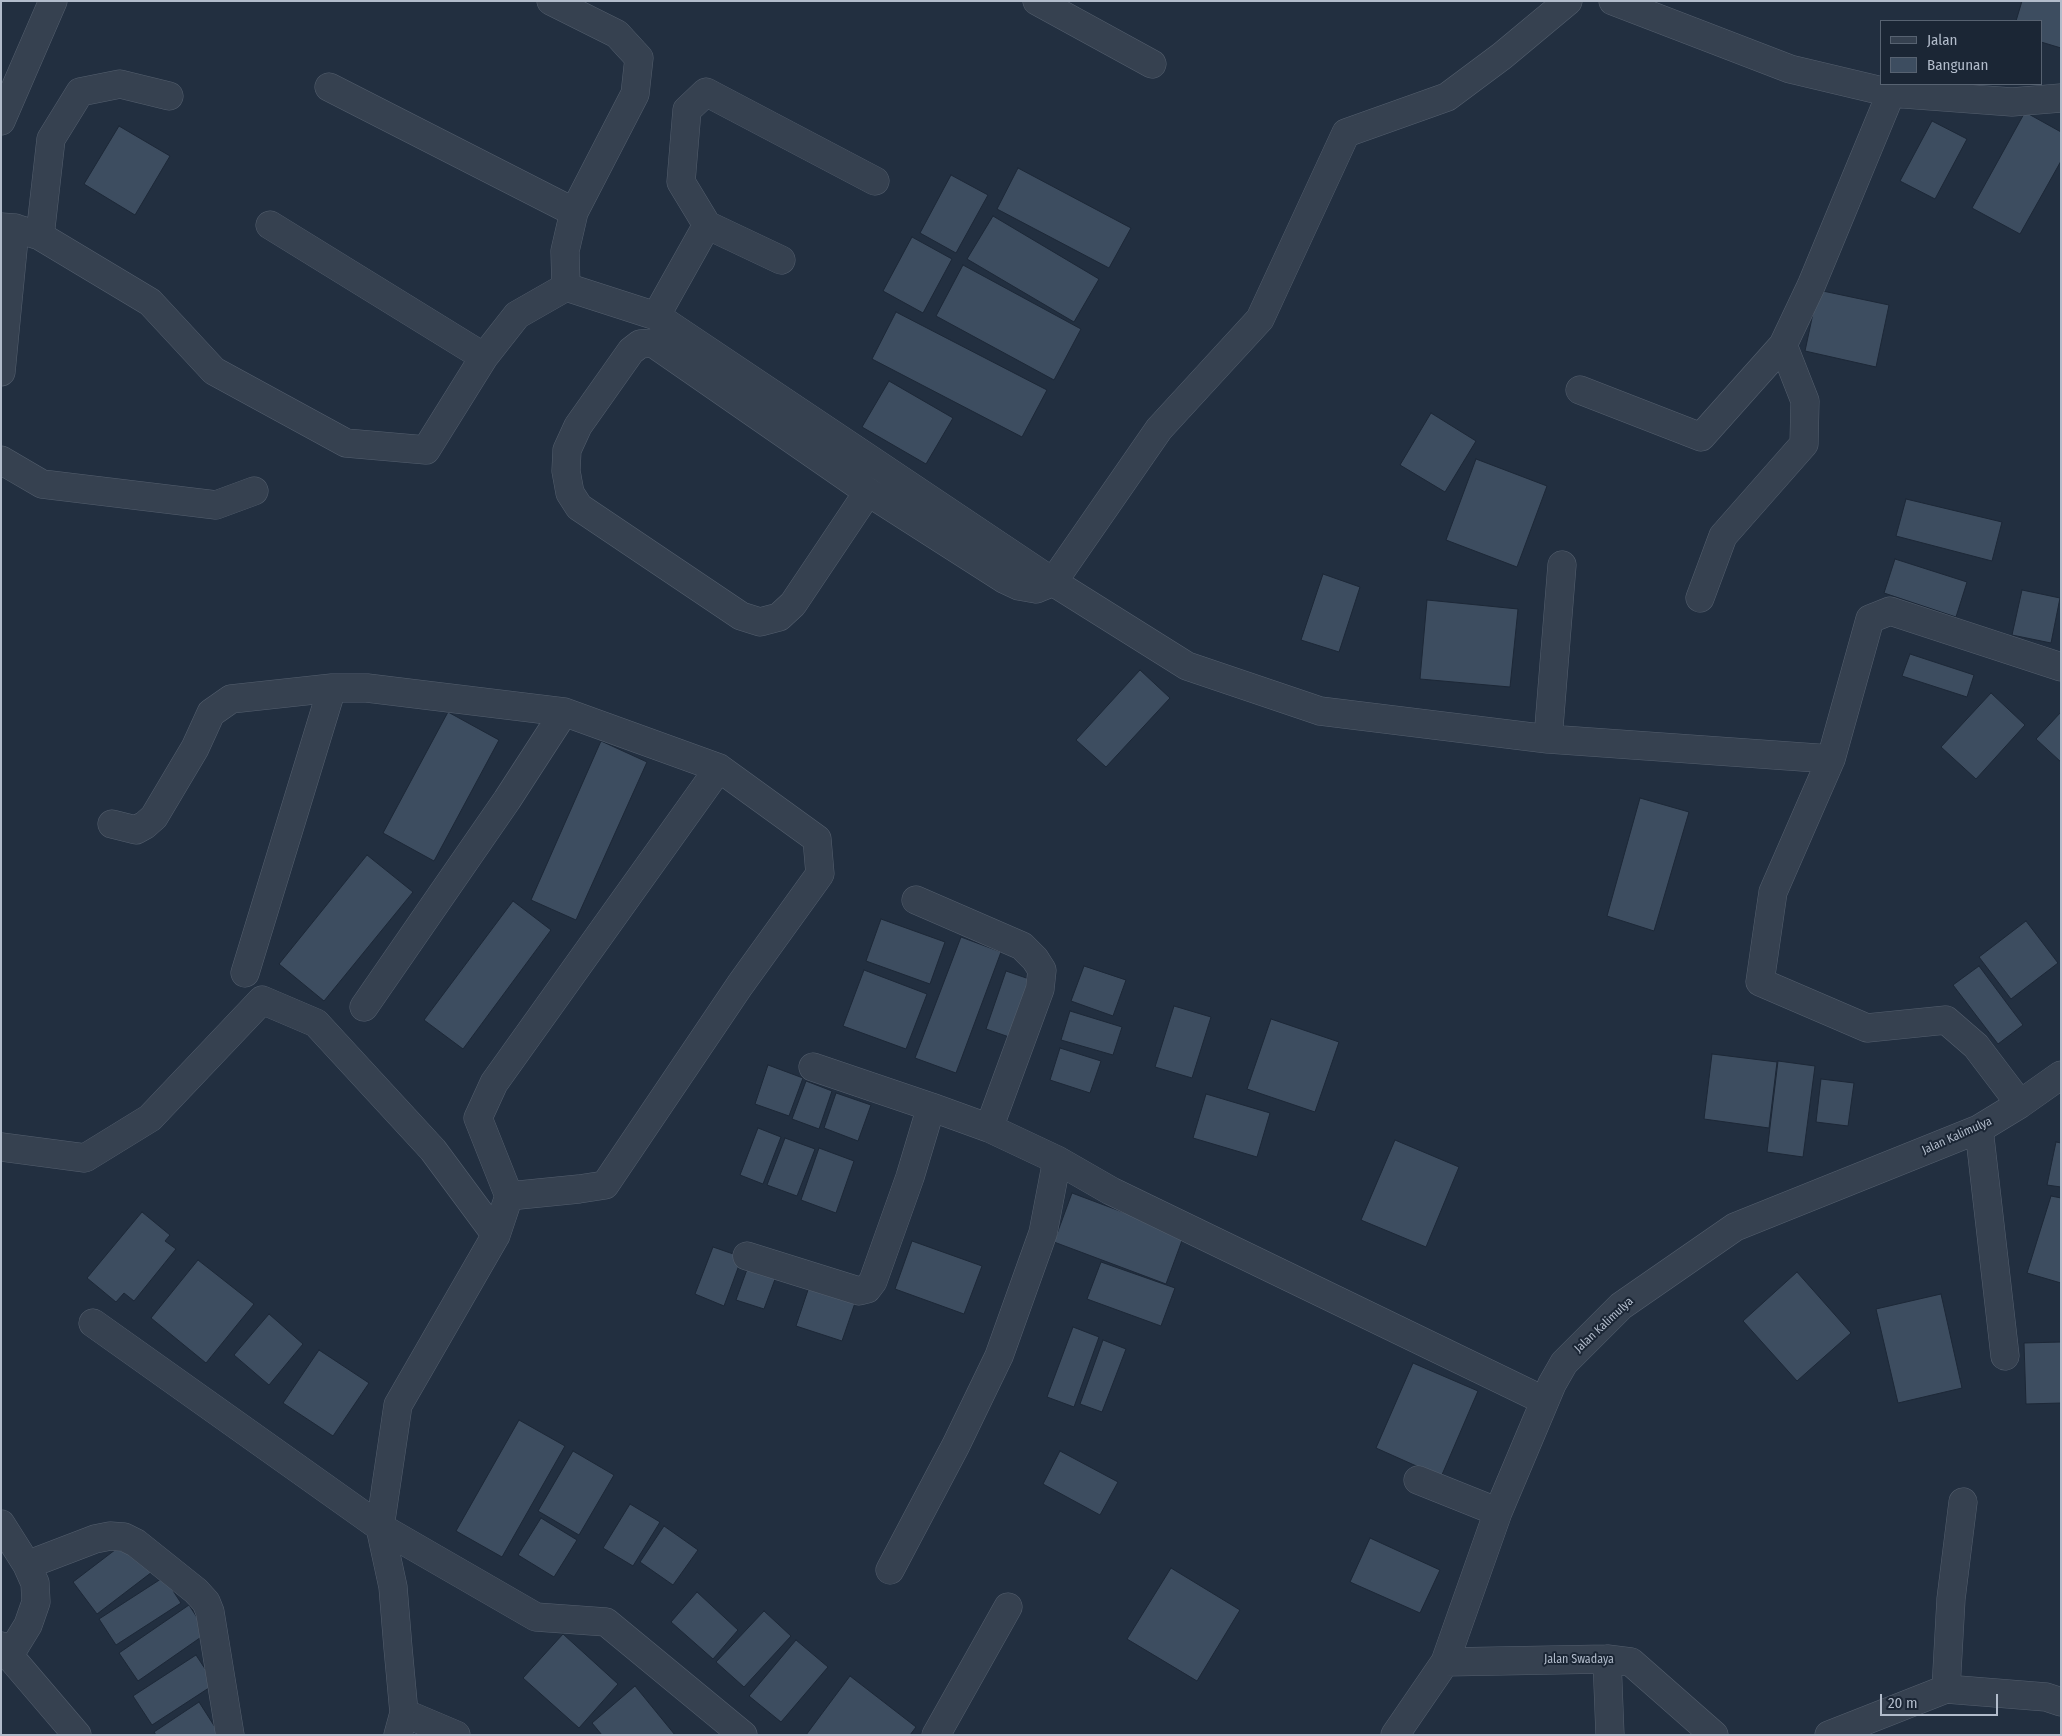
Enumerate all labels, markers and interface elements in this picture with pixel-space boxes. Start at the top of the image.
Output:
legend [1880,20,2042,85]
text: Jalan [1927,31,1957,49]
text: Bangunan [1927,56,1988,74]
street label: Jalan Kalimulya [1920,1114,1994,1158]
street label: Jalan Kalimulya [1572,1294,1636,1356]
street label: Jalan Swadaya [1544,1653,1614,1667]
scale bar [1882,1684,2000,1716]
text: 20 m [1888,1694,1918,1712]

